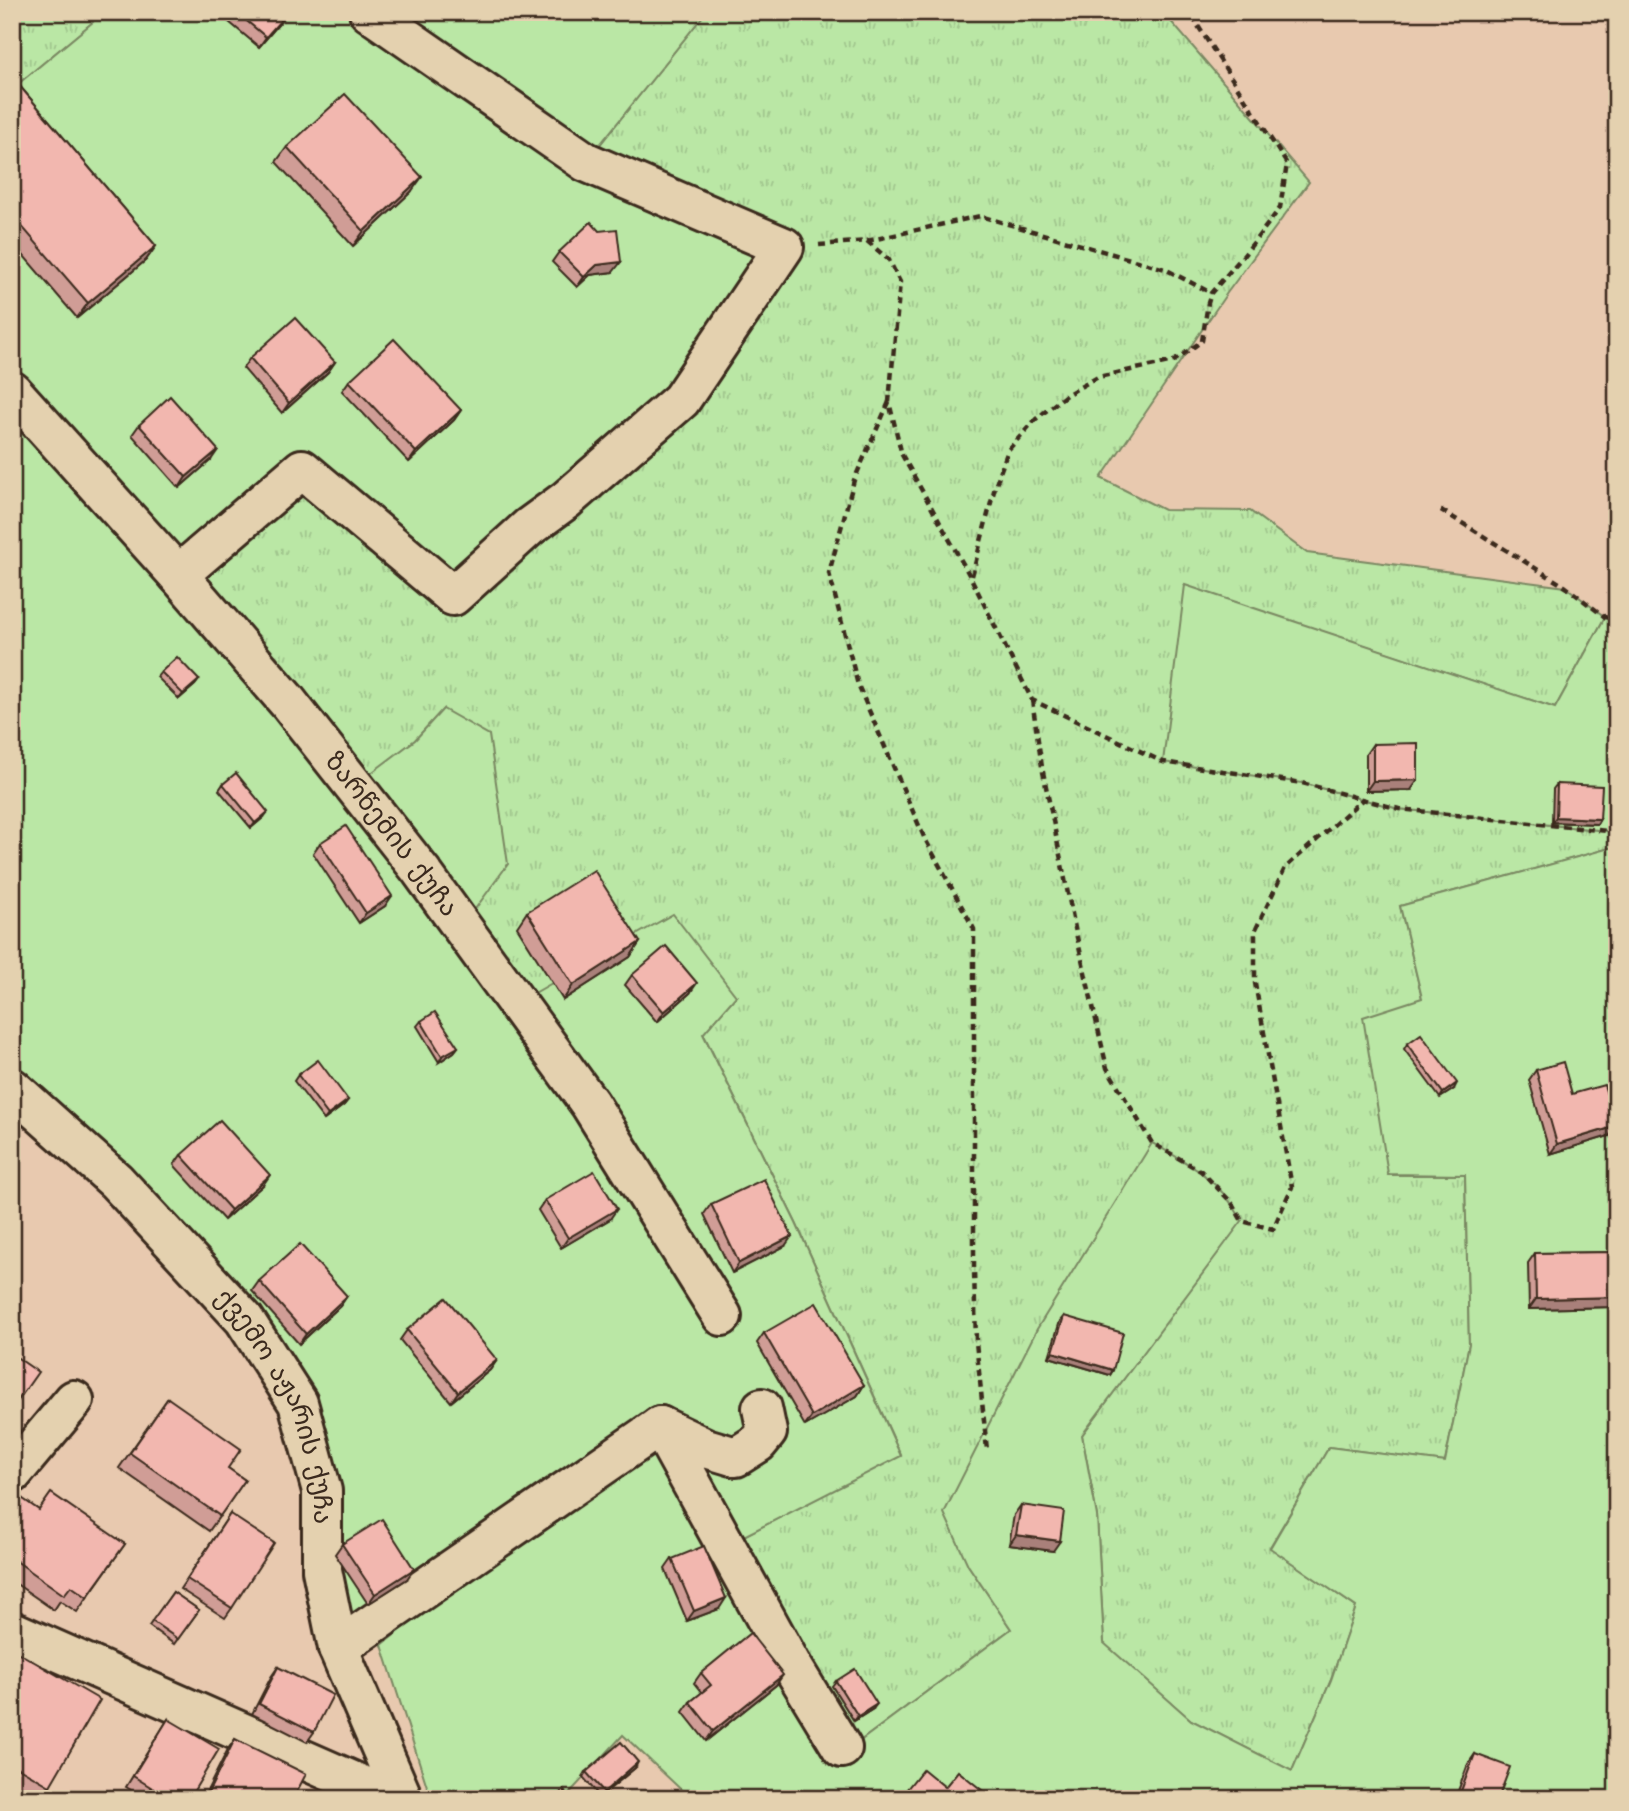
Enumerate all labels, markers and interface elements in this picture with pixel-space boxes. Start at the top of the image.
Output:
street label: ზარწემის ქუჩა [316,745,467,924]
street label: ქვემო აჟარის ქუჩა [206,1280,340,1524]

